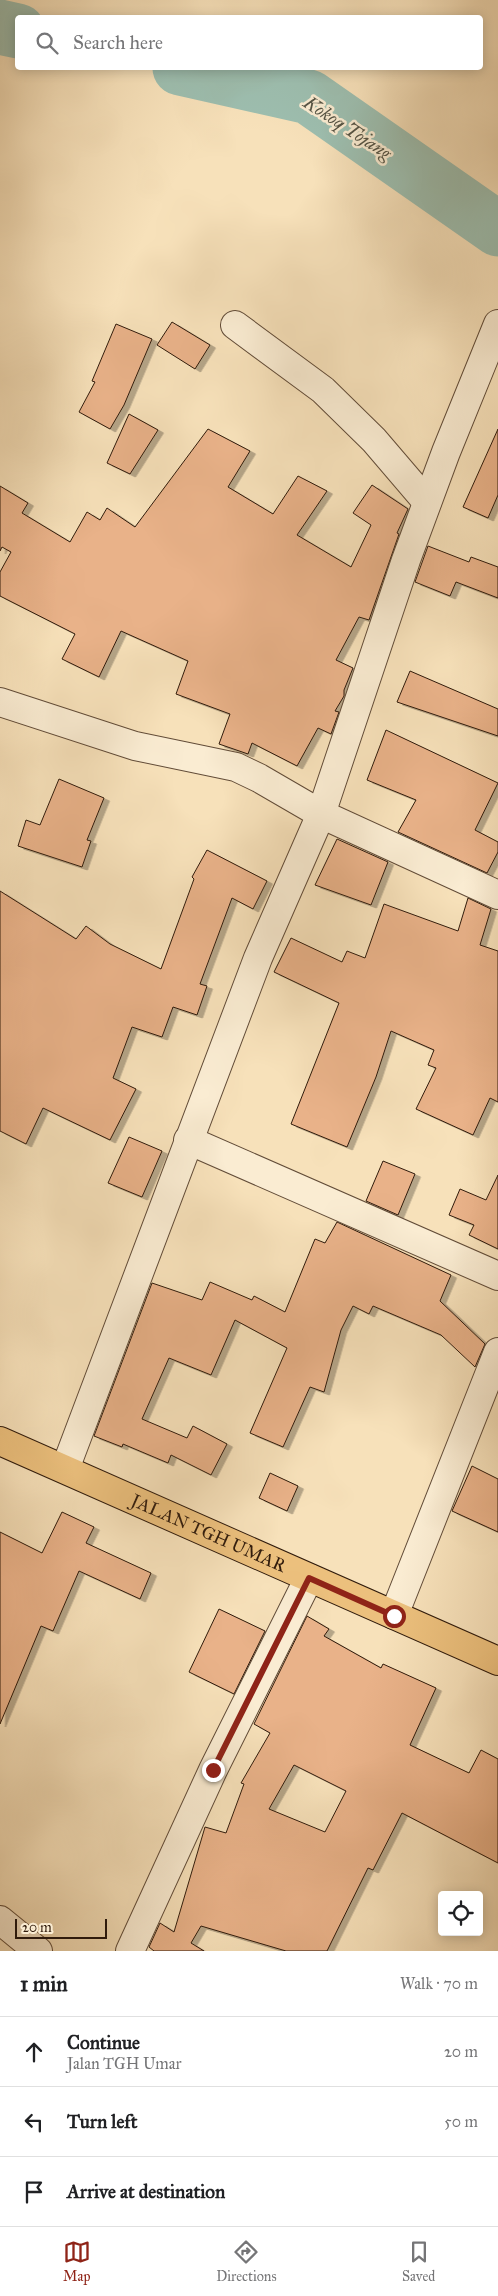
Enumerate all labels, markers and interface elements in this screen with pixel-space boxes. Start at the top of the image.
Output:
search box [15,15,483,70]
icon: search [33,29,61,57]
text: Search here [73,31,163,54]
water label: Kokoq Tojang [299,90,397,165]
street label: JALAN TGH UMAR [126,1489,291,1577]
route start [383,1605,406,1628]
route end [202,1759,225,1782]
map controls [438,1891,483,1936]
button: locate [438,1891,483,1936]
scale bar [15,1916,108,1939]
text: 20 m [22,1919,52,1936]
text: 1 min [20,1971,68,1997]
text: Walk · 70 m [400,1974,478,1993]
text: Continue [67,2031,140,2054]
icon: ahead [20,2038,48,2066]
text: 20 m [444,2042,478,2061]
text: Jalan TGH Umar [67,2054,181,2073]
icon: left [20,2108,48,2136]
text: Turn left [67,2110,137,2133]
text: 50 m [444,2112,478,2131]
icon: arrive [20,2178,48,2206]
text: Arrive at destination [67,2180,225,2203]
tab: Map [63,2238,91,2285]
tab: Directions [216,2238,277,2285]
tab: Saved [402,2238,435,2285]

